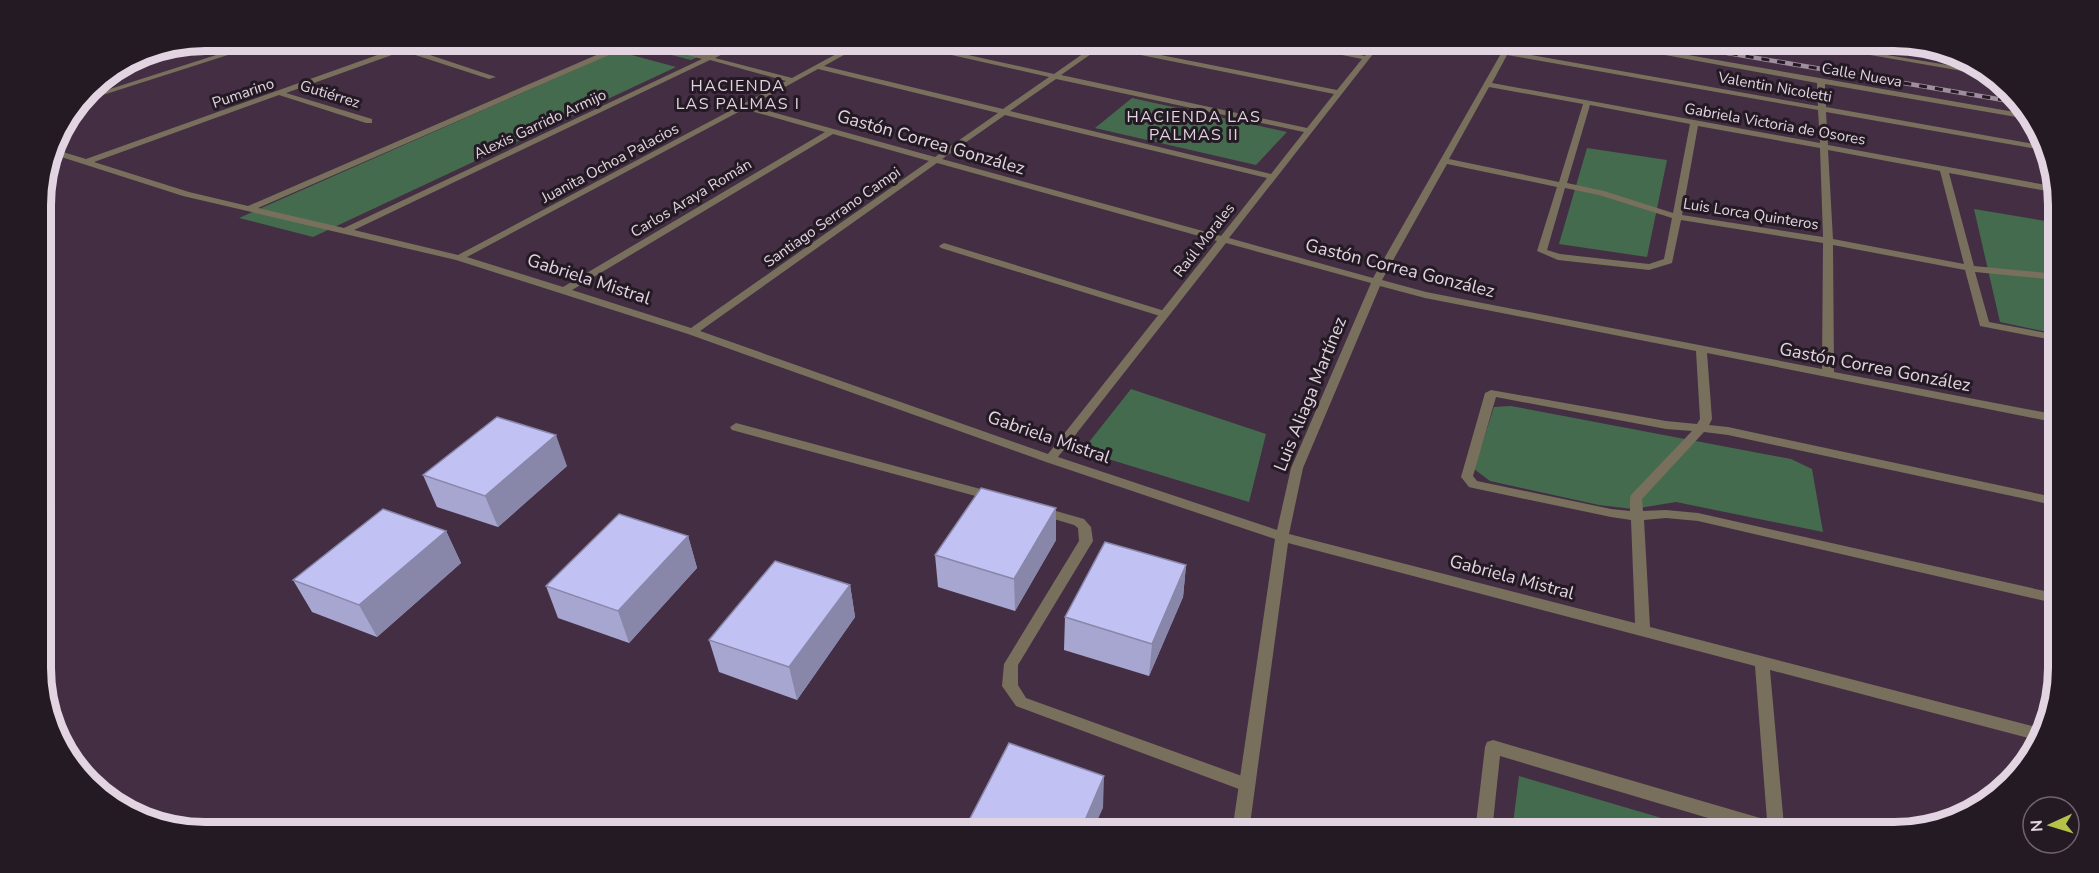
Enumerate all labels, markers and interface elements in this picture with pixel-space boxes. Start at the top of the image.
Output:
street label: Calle Nueva [1820,58,1904,92]
street label: Valentin Nicoletti [1716,67,1833,107]
street label: Pumarino [209,73,277,113]
street label: Gutiérrez [298,75,362,113]
district label: HACIENDA LAS PALMAS I [676,75,800,115]
street label: Alexis Garrido Armijo [470,84,610,164]
street label: Gabriela Victoria de Osores [1683,98,1867,150]
street label: Gastón Correa González [834,104,1028,180]
district label: HACIENDA LAS PALMAS II [1127,106,1261,146]
street label: Juanita Ochoa Palacios [537,118,682,208]
street label: Carlos Araya Román [627,154,755,242]
street label: Santiago Serrano Campi [760,162,904,272]
street label: Luis Lorca Quinteros [1682,193,1820,235]
street label: Raúl Morales [1169,199,1239,281]
street label: Gastón Correa González [1303,233,1497,303]
street label: Gabriela Mistral [524,248,654,310]
street label: Luis Aliaga Martínez [1268,313,1352,475]
street label: Gastón Correa González [1777,337,1973,397]
street label: Gabriela Mistral [984,405,1114,469]
street label: Gabriela Mistral [1447,549,1578,605]
north arrow [2021,795,2081,855]
text: N [2026,819,2048,833]

